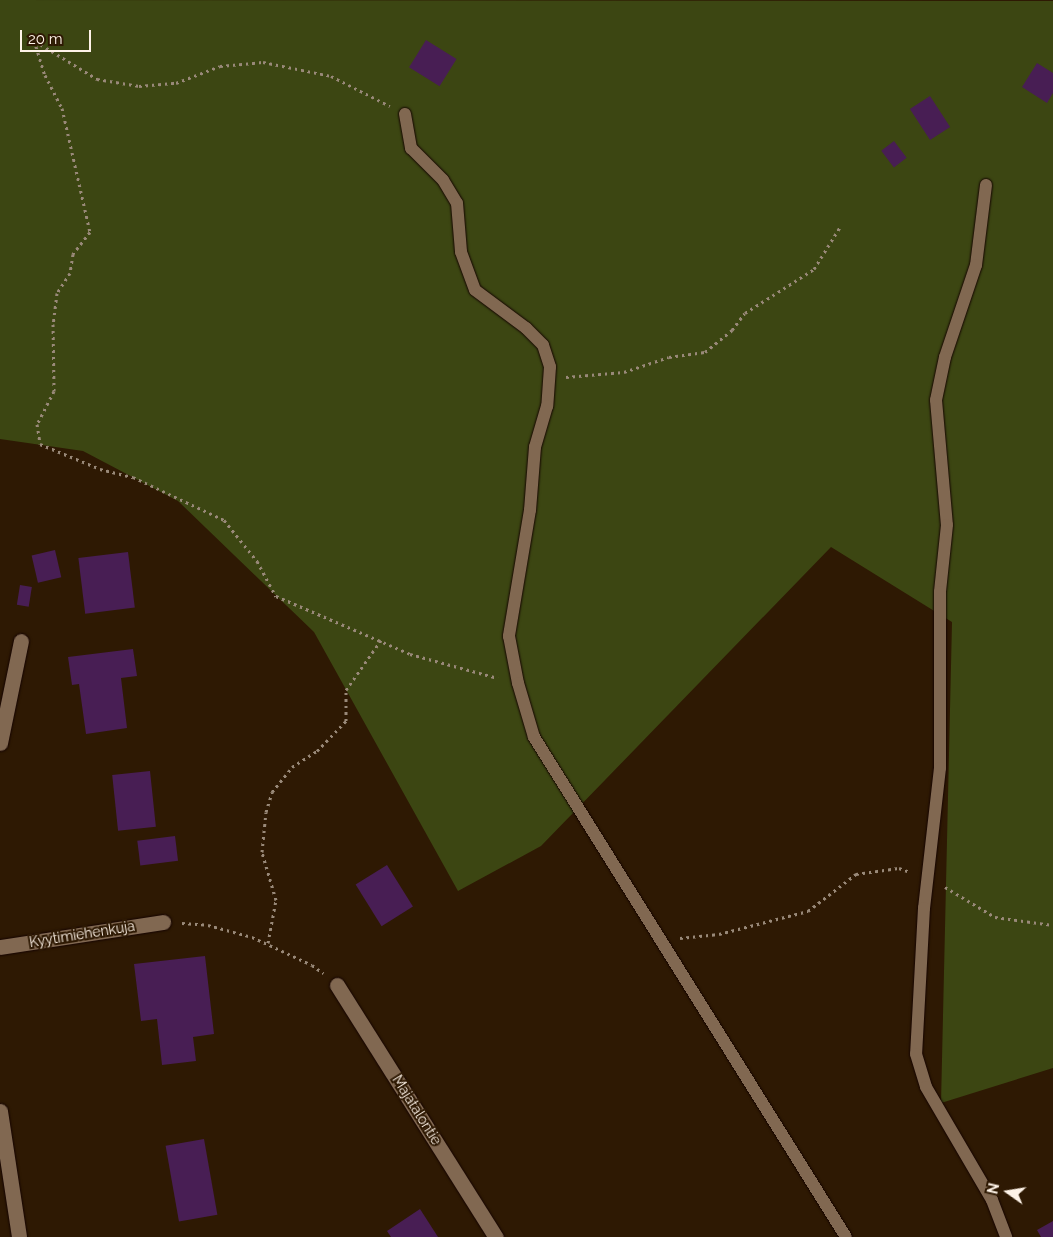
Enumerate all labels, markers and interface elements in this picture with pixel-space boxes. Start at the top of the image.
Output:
scale bar [22,20,94,52]
text: 20 m [28,30,63,48]
street label: Kyytimiehenkuja [28,917,136,951]
street label: Majatalontie [389,1072,445,1148]
north arrow [983,1167,1033,1217]
text: N [984,1182,1002,1196]

